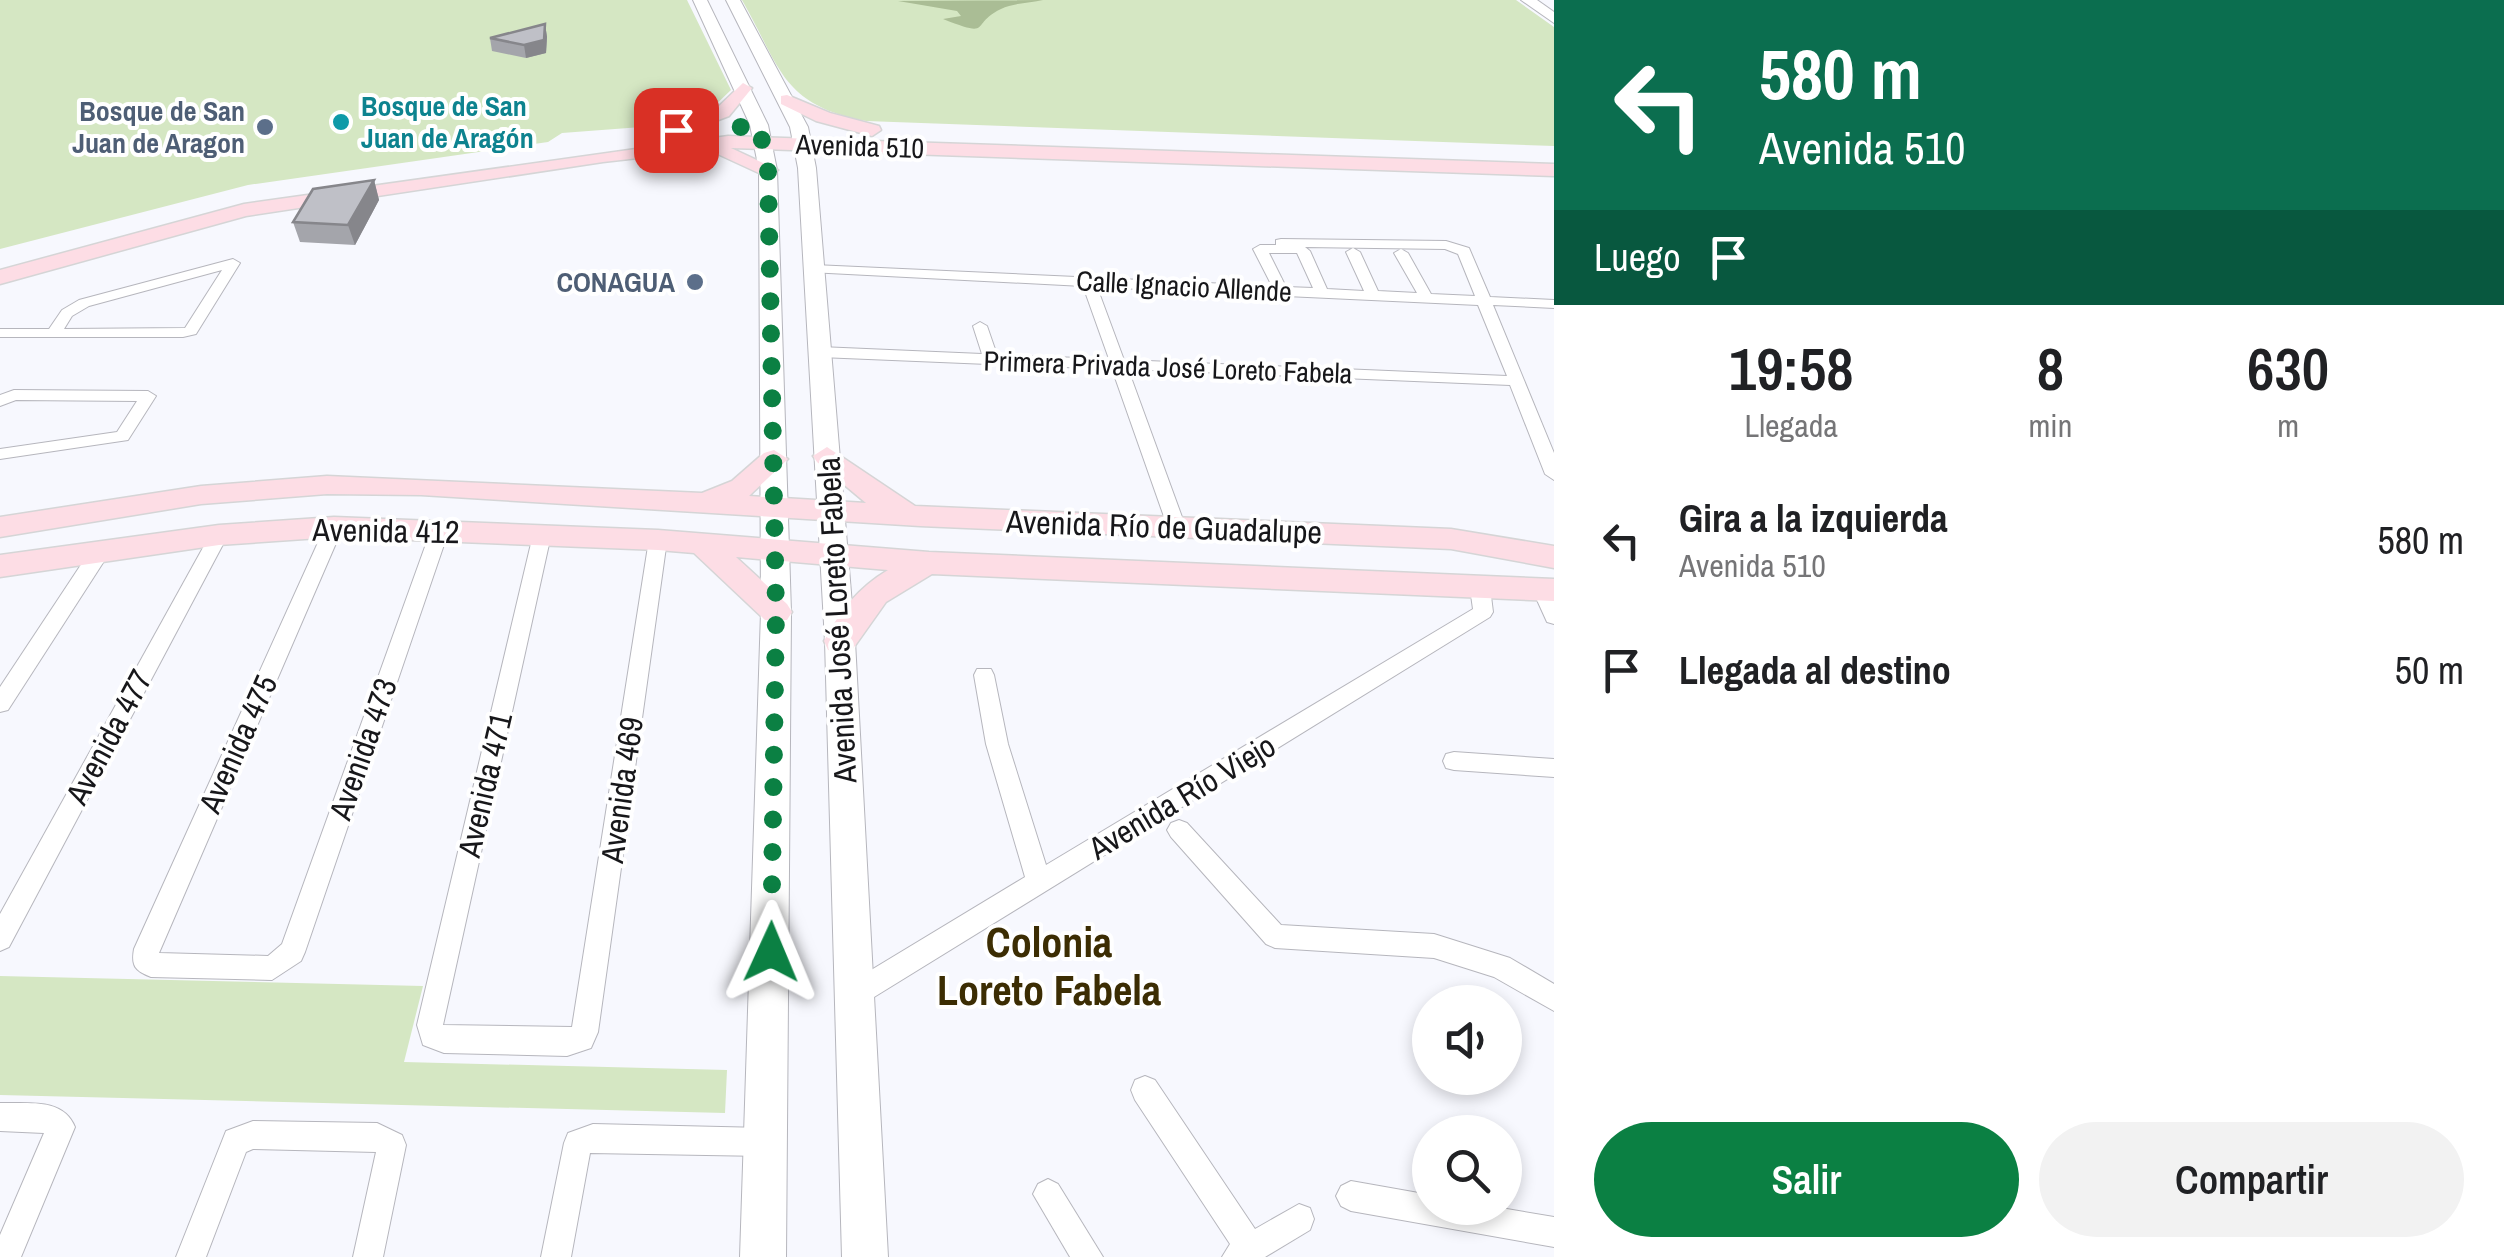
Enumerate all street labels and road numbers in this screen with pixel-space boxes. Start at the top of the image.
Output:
street label: Avenida 510 [794,125,925,167]
street label: Calle Ignacio Allende [1075,261,1293,311]
street label: Primera Privada José Loreto Fabela [983,342,1353,392]
street label: Avenida José Loreto Fabela [806,455,867,785]
street label: Avenida Río de Guadalupe [1004,499,1323,554]
street label: Avenida 412 [311,508,460,553]
street label: Avenida 477 [55,662,162,813]
street label: Avenida 475 [188,668,287,821]
street label: Avenida 473 [318,672,407,826]
street label: Avenida 471 [447,708,522,862]
street label: Avenida 469 [590,714,653,867]
street label: Avenida Río Viejo [1080,724,1283,870]

